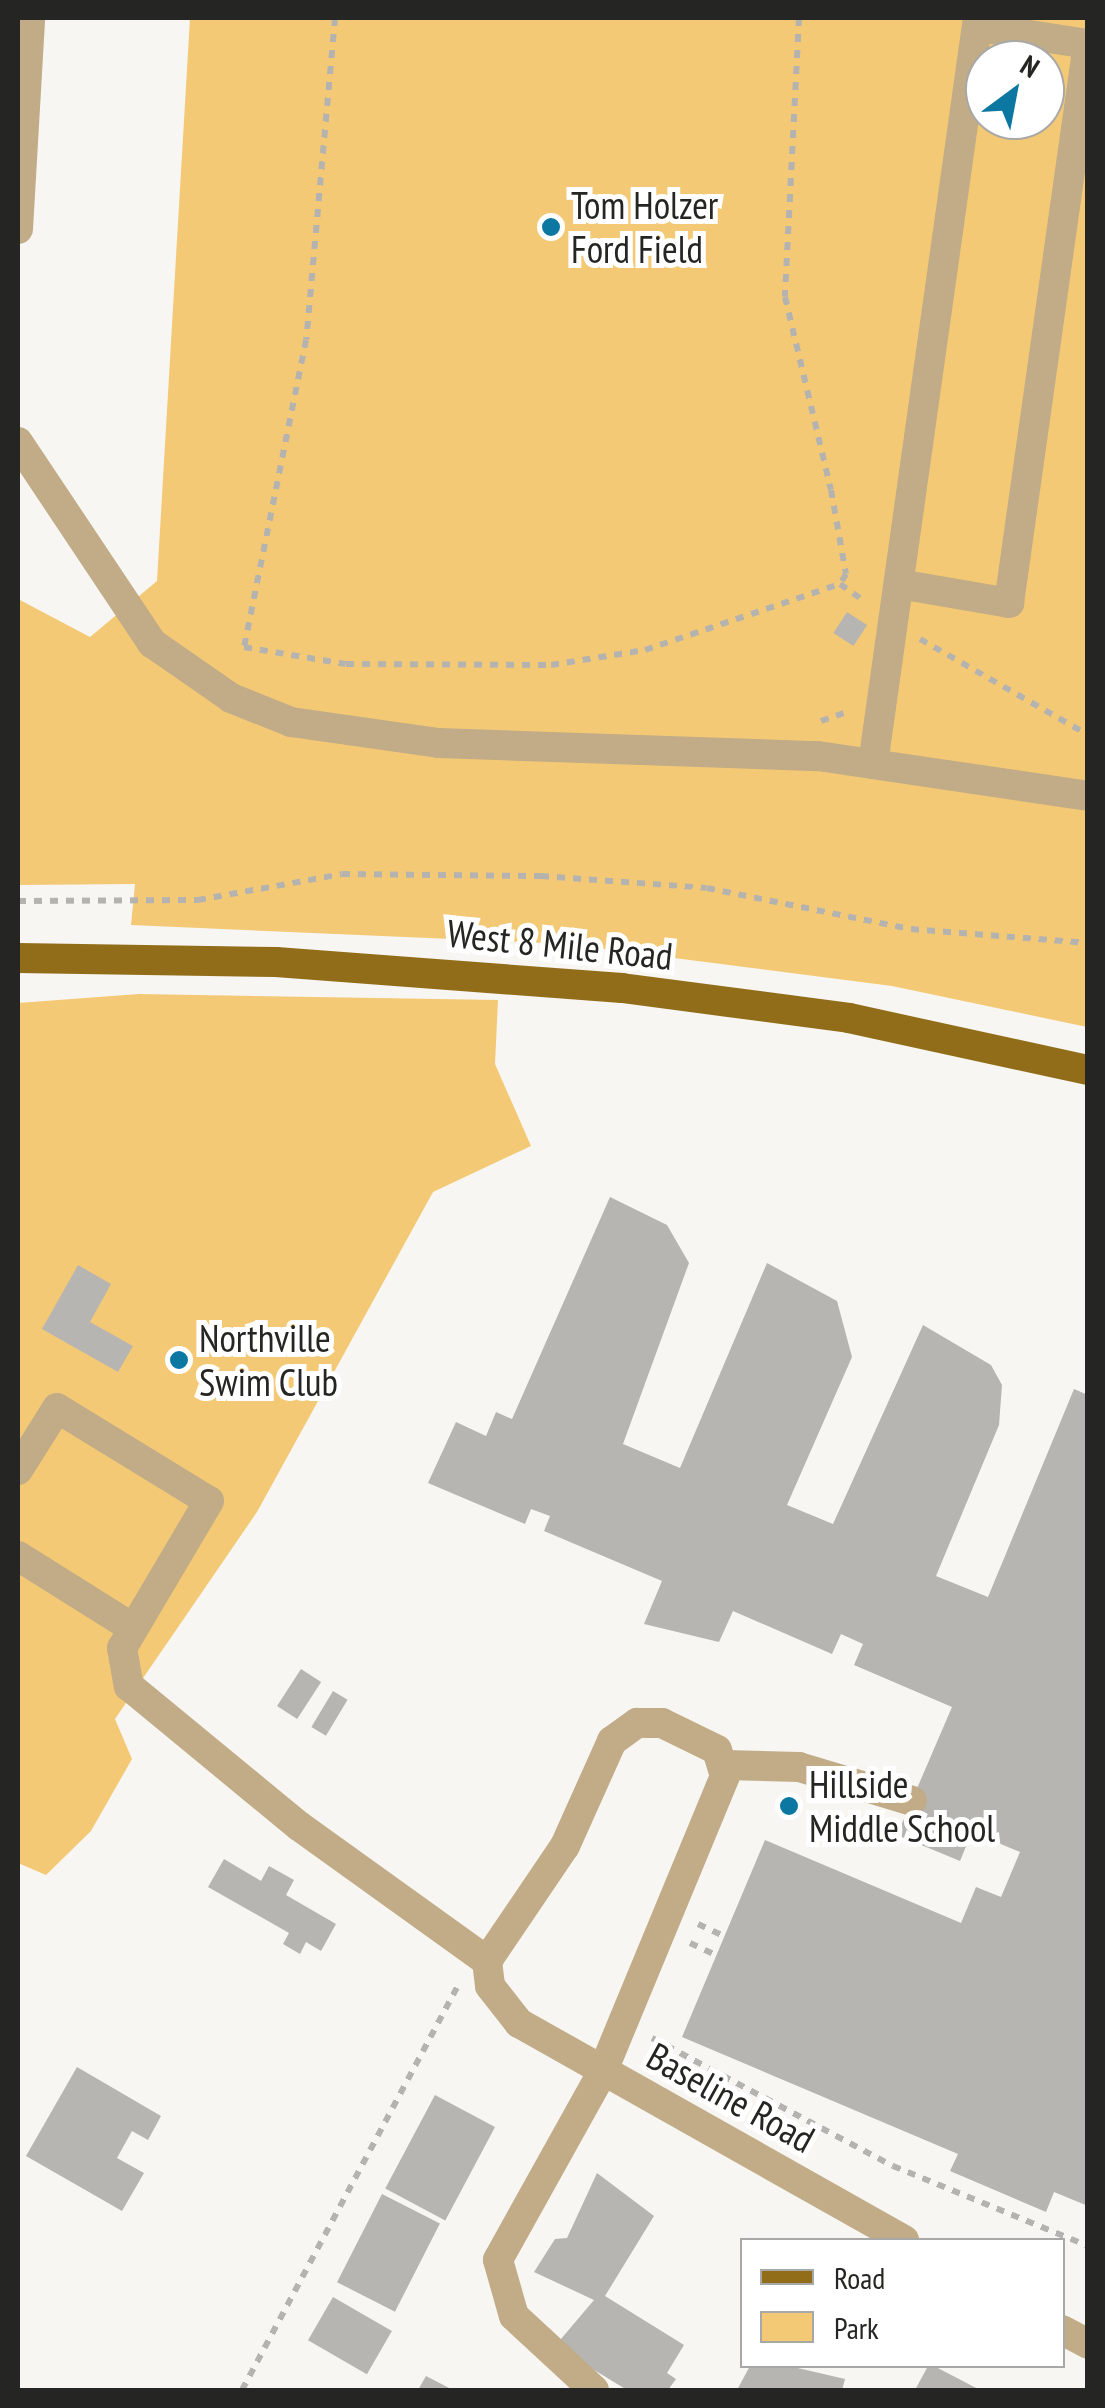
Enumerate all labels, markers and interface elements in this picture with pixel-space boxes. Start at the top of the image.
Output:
north arrow [965,40,1065,140]
text: N [1014,46,1046,86]
place label: Tom Holzer Ford Field [571,182,718,272]
marker: Tom Holzer Ford Field [540,216,562,238]
street label: West 8 Mile Road [445,910,675,978]
place label: Northville Swim Club [199,1315,338,1405]
marker: Northville Swim Club [168,1349,190,1371]
place label: Hillside Middle School [809,1761,995,1850]
marker: Hillside Middle School [778,1795,800,1817]
street label: Baseline Road [639,2032,823,2162]
legend [740,2238,1065,2368]
text: Road [834,2258,885,2297]
text: Park [834,2308,879,2347]

